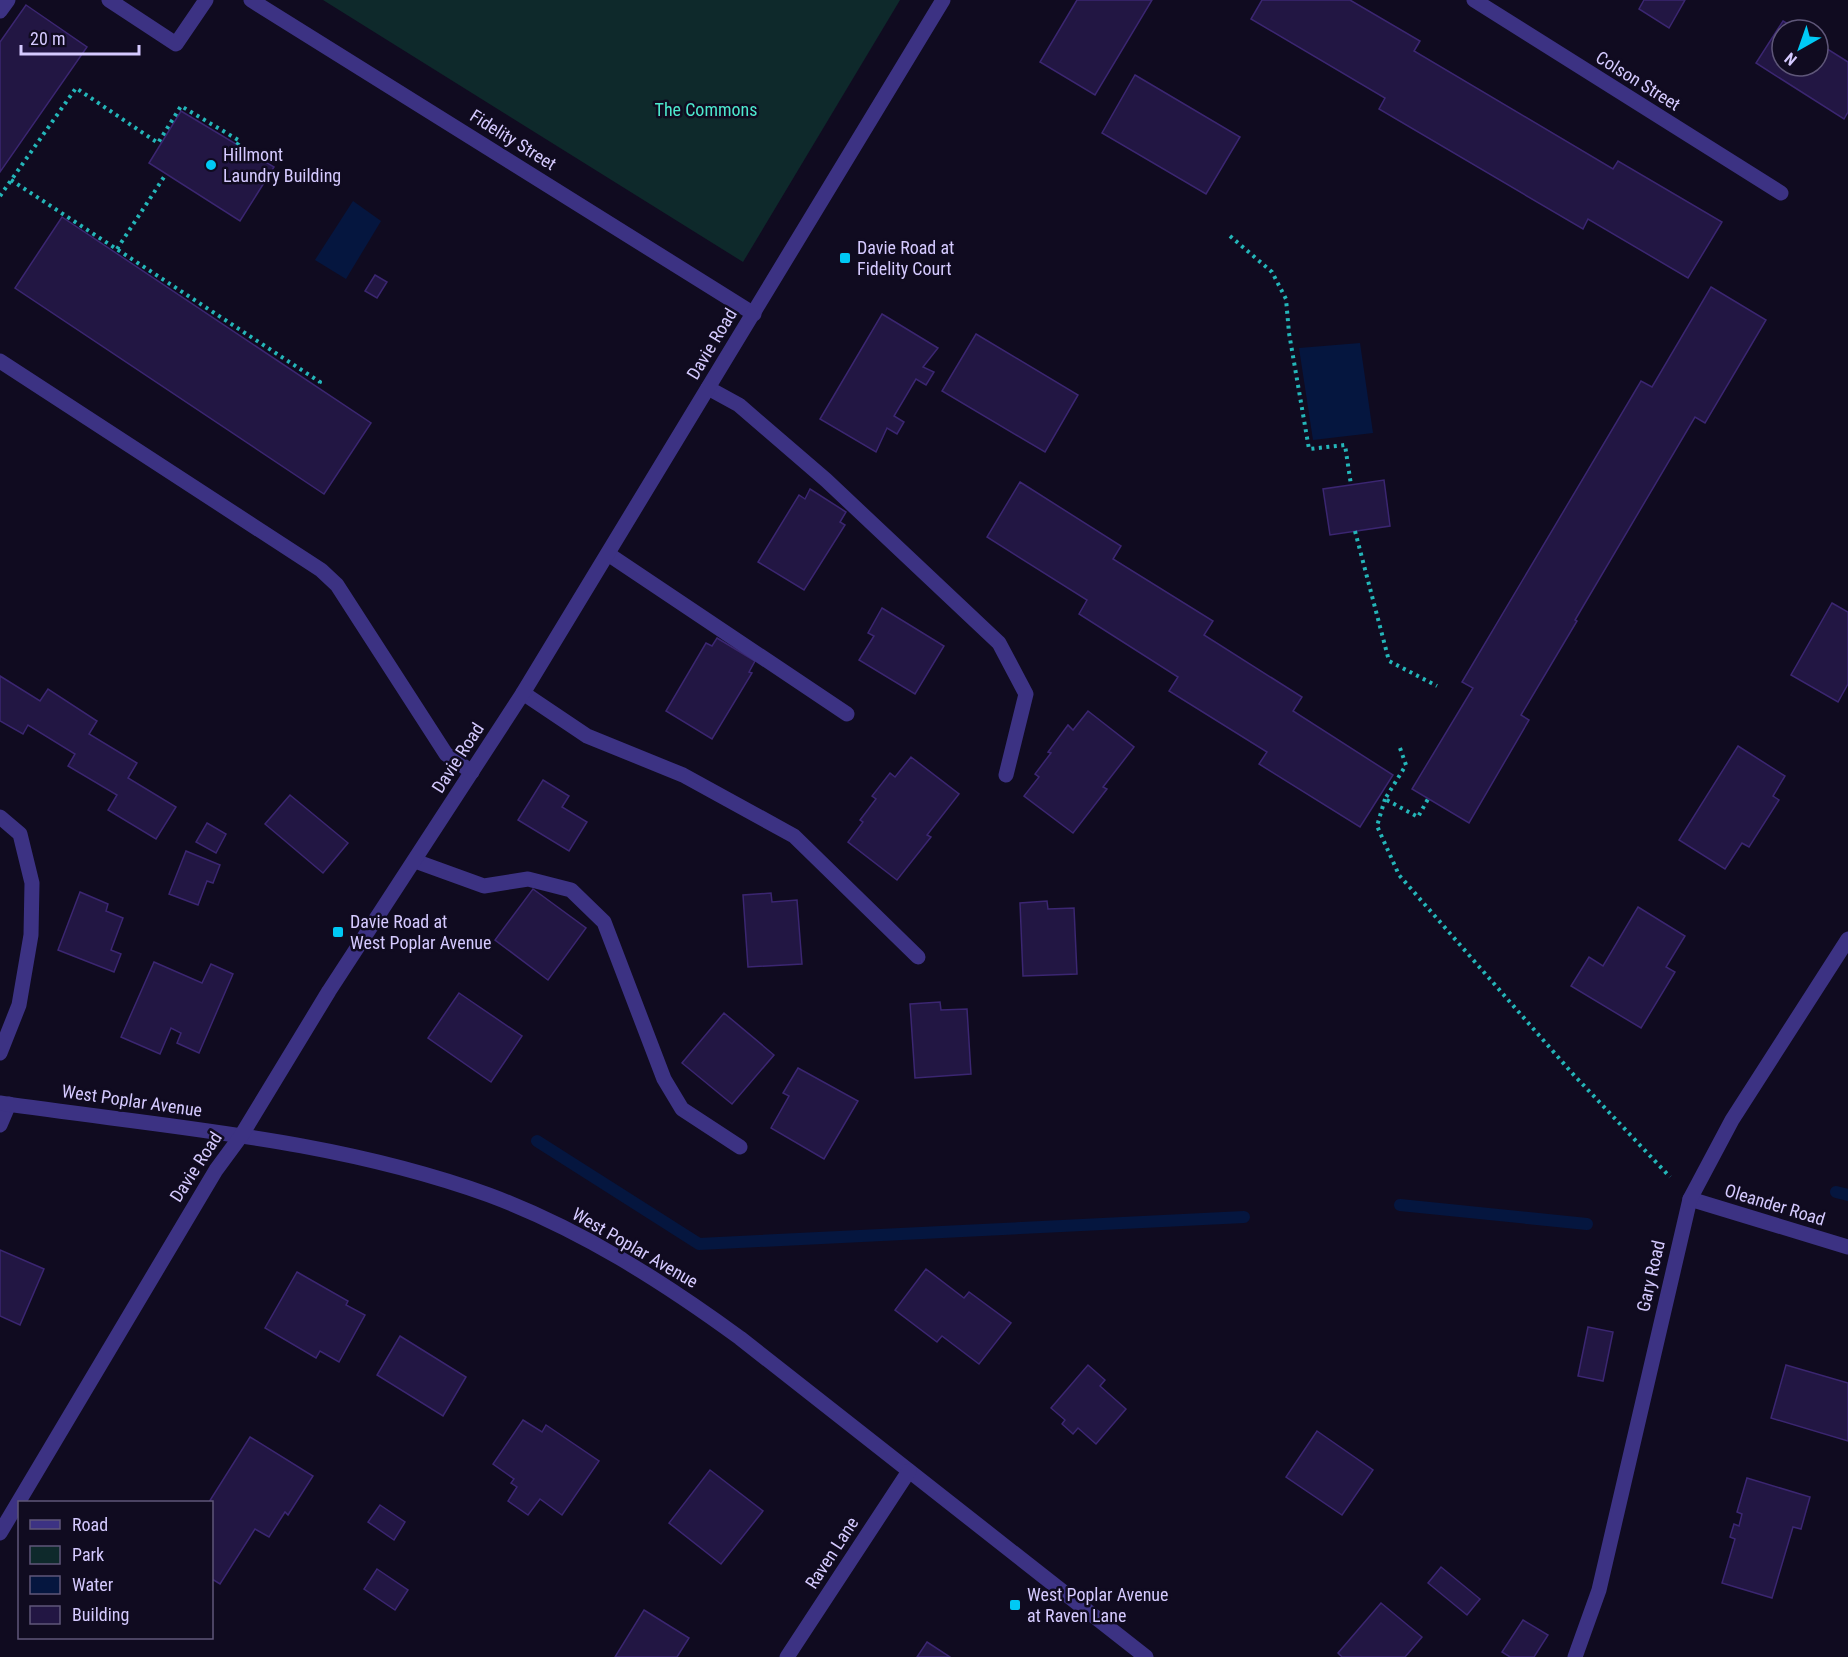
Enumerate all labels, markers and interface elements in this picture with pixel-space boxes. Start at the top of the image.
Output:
scale bar [21,18,140,56]
north arrow [1770,18,1830,78]
text: 20 m [30,28,65,49]
street label: Colson Street [1592,46,1684,115]
text: N [1781,49,1801,70]
park label: The Commons [655,99,757,120]
street label: Fidelity Street [466,105,560,174]
place label: Hillmont Laundry Building [223,144,341,186]
marker: Hillmont Laundry Building [204,158,218,172]
place label: Davie Road at Fidelity Court [857,237,954,279]
marker: Davie Road at Fidelity Court [838,251,852,265]
street label: Davie Road [682,304,741,383]
street label: Davie Road [427,719,488,797]
place label: Davie Road at West Poplar Avenue [350,911,492,953]
marker: Davie Road at West Poplar Avenue [331,925,345,939]
street label: West Poplar Avenue [61,1080,204,1121]
street label: Davie Road [165,1128,226,1206]
street label: Oleander Road [1722,1179,1828,1230]
street label: West Poplar Avenue [569,1203,702,1292]
street label: Gary Road [1632,1238,1669,1314]
legend [18,1501,213,1639]
street label: Raven Lane [801,1513,863,1593]
text: Road [72,1514,108,1535]
text: Park [72,1544,104,1565]
text: Water [72,1574,114,1595]
place label: West Poplar Avenue at Raven Lane [1027,1584,1169,1626]
marker: West Poplar Avenue at Raven Lane [1008,1598,1022,1612]
text: Building [72,1604,129,1625]

